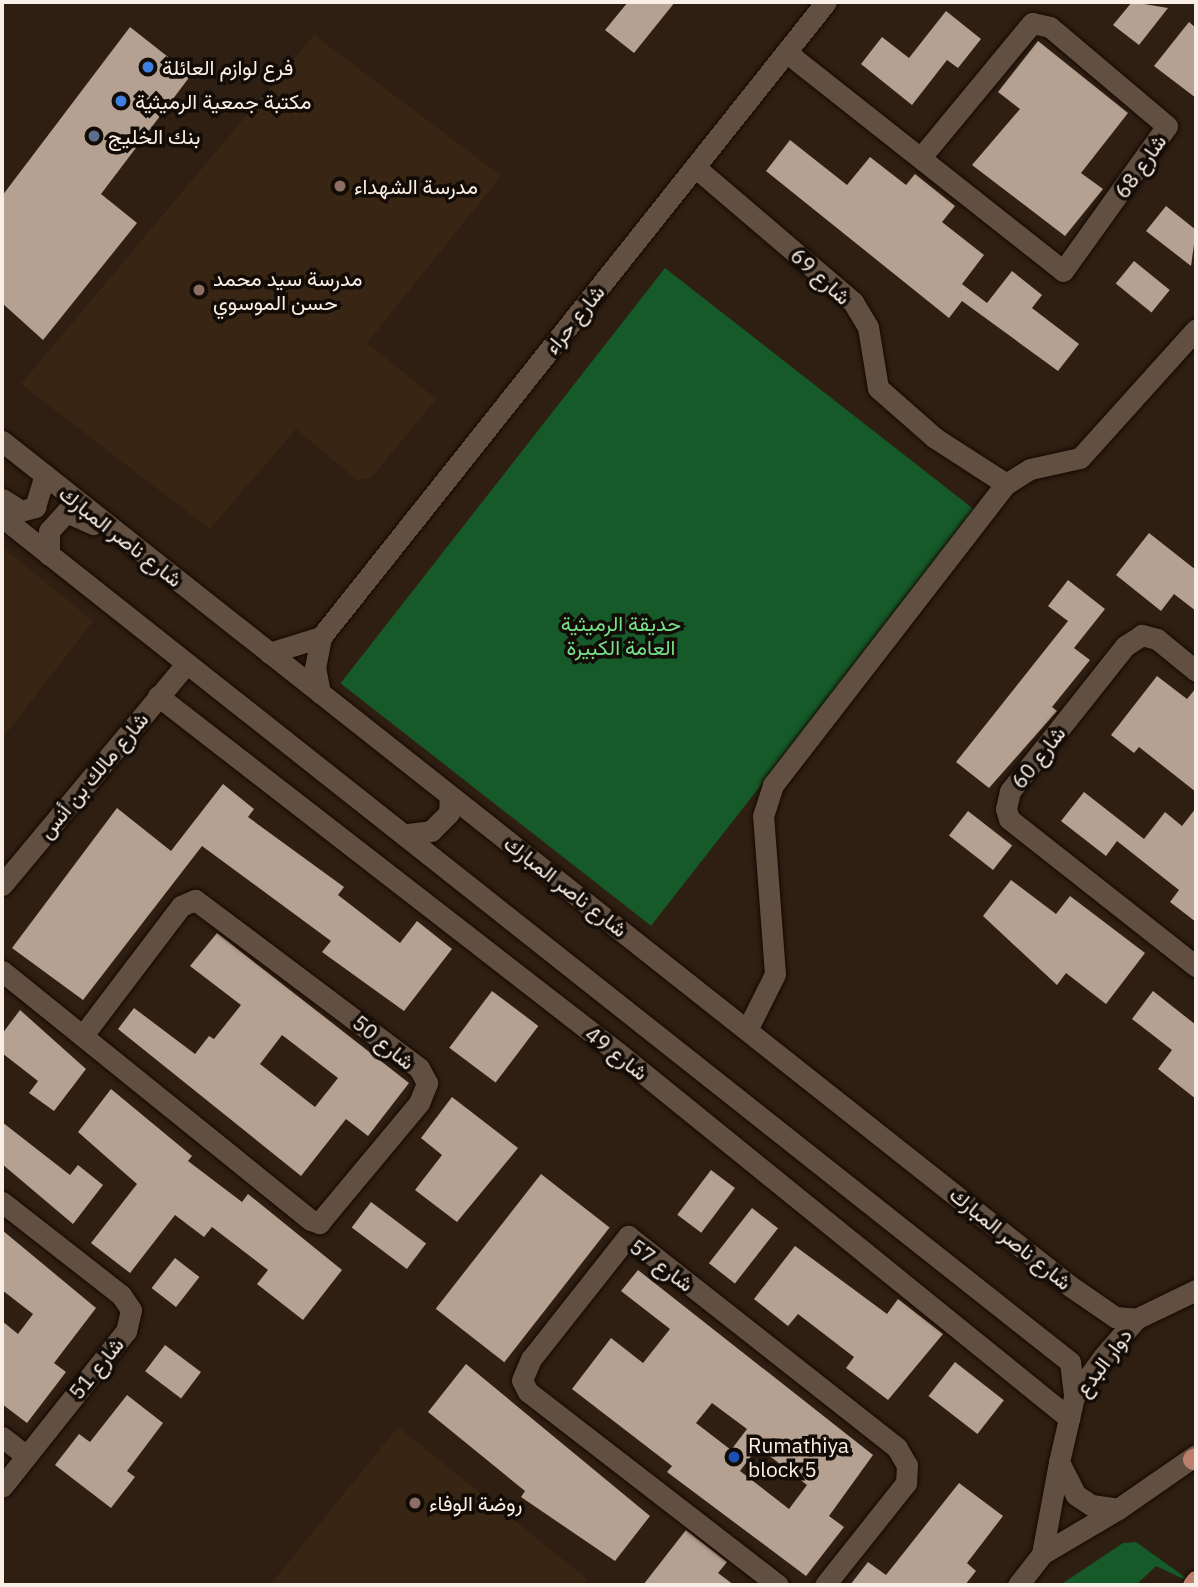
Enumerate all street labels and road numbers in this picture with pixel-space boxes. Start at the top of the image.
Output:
street label: شارع 68 [1109,129,1171,203]
street label: شارع 69 [786,242,856,310]
street label: شارع حراء [539,279,609,359]
street label: شارع ناصر المبارك [54,480,188,592]
street label: شارع مالك بن أنس [33,707,153,843]
street label: شارع 60 [1006,721,1070,793]
street label: شارع ناصر المبارك [499,830,633,942]
street label: شارع 50 [348,1009,420,1075]
street label: شارع 49 [581,1021,653,1085]
street label: شارع ناصر المبارك [945,1181,1077,1295]
street label: شارع 57 [625,1234,699,1296]
street label: دوار البدع [1069,1323,1137,1401]
street label: شارع 51 [63,1332,129,1404]

